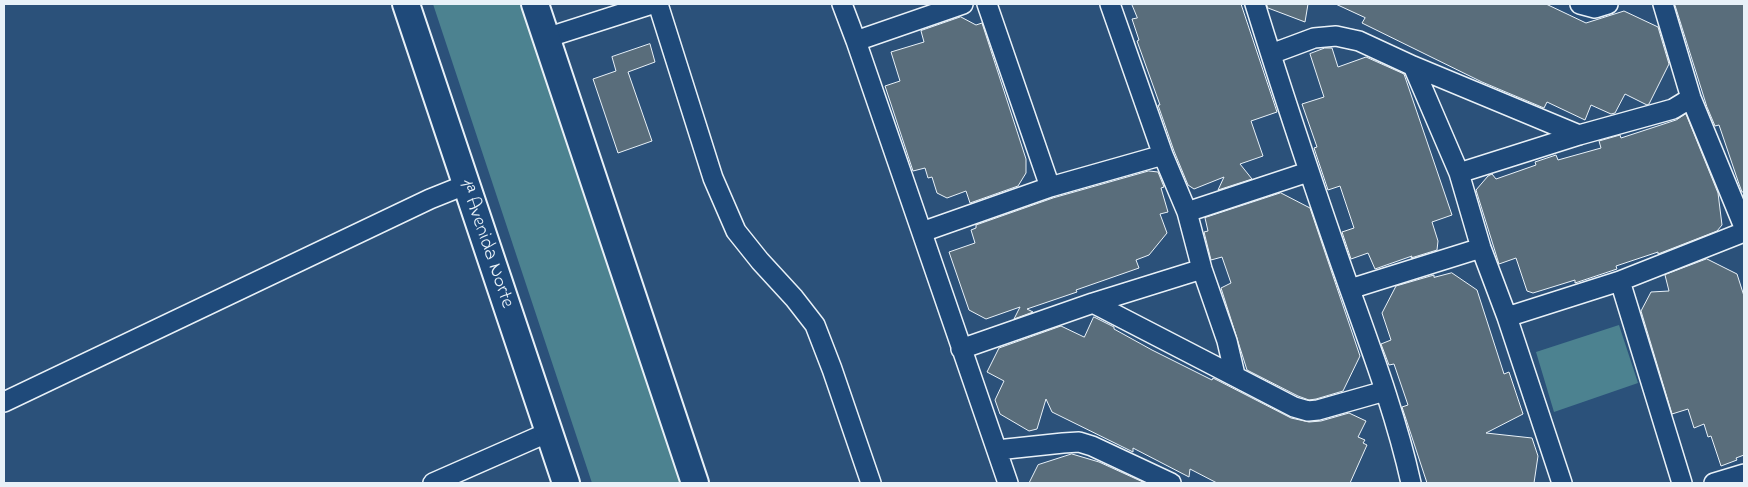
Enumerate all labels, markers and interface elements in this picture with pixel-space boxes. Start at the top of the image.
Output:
street label: 1ᵃ Avenida Norte [452,176,518,312]

